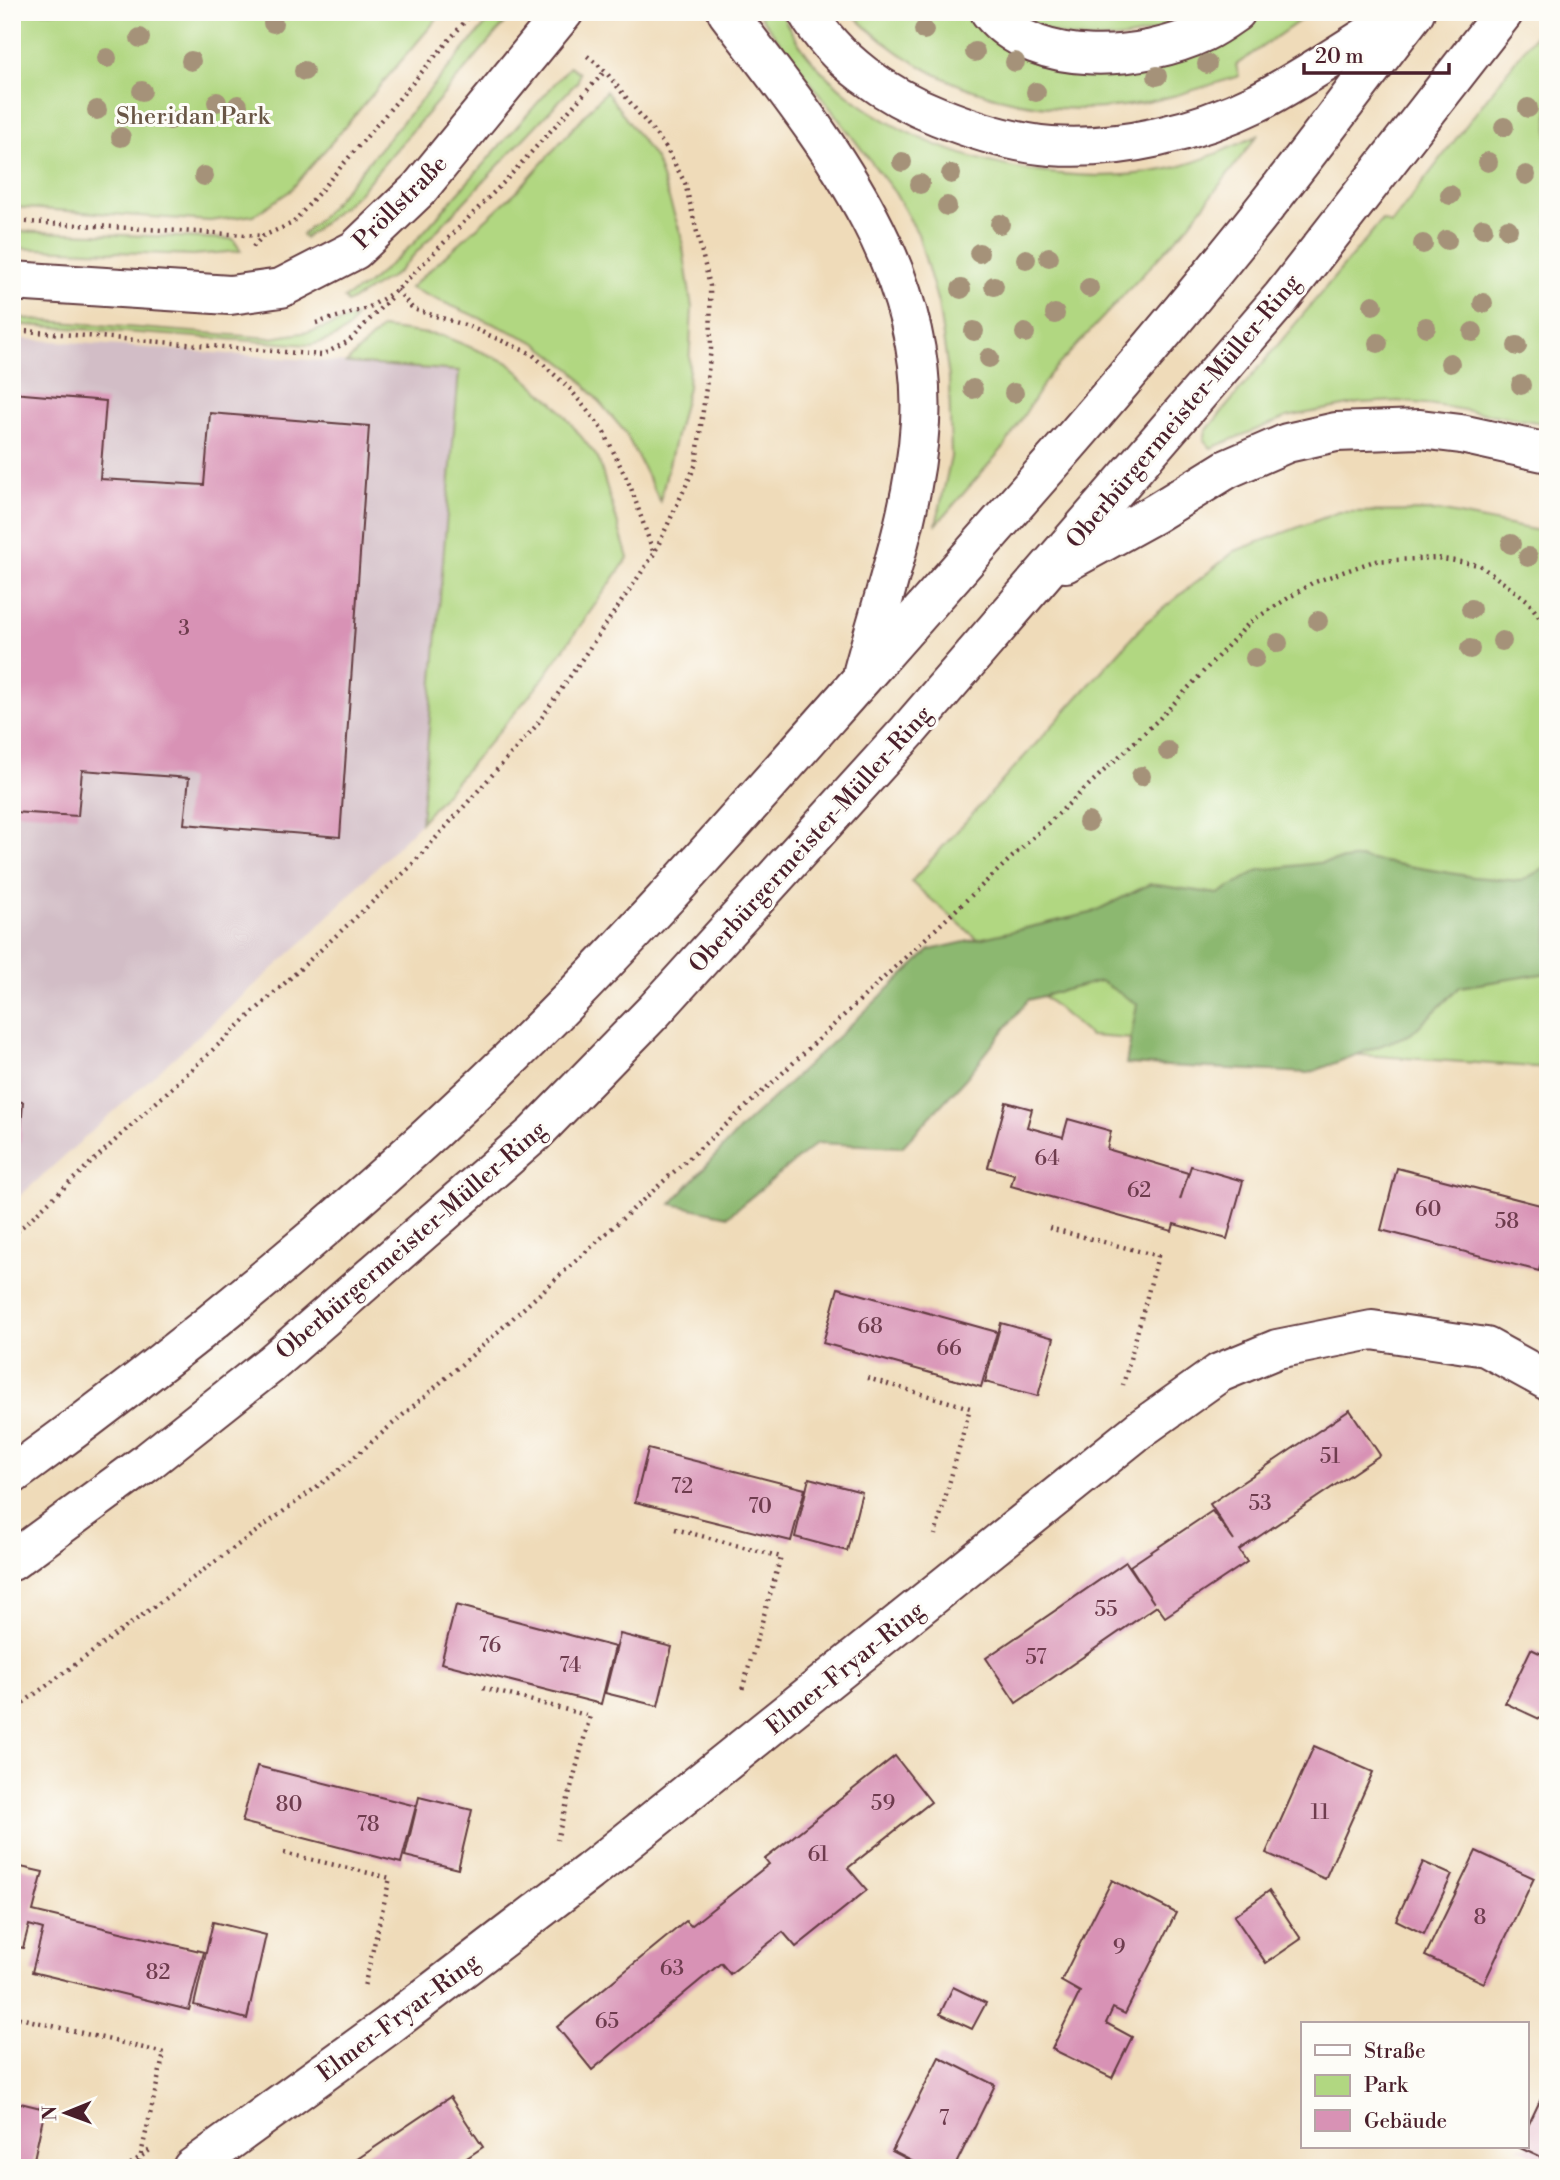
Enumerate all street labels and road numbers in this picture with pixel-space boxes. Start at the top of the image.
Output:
street label: Pröllstraße [347,149,454,256]
street label: Oberbürgermeister-Müller-Ring [1060,268,1308,555]
street label: Oberbürgermeister-Müller-Ring [683,700,939,979]
street label: Oberbürgermeister-Müller-Ring [270,1115,554,1367]
street label: Elmer-Fryar-Ring [760,1595,931,1742]
street label: Elmer-Fryar-Ring [311,1947,486,2089]

